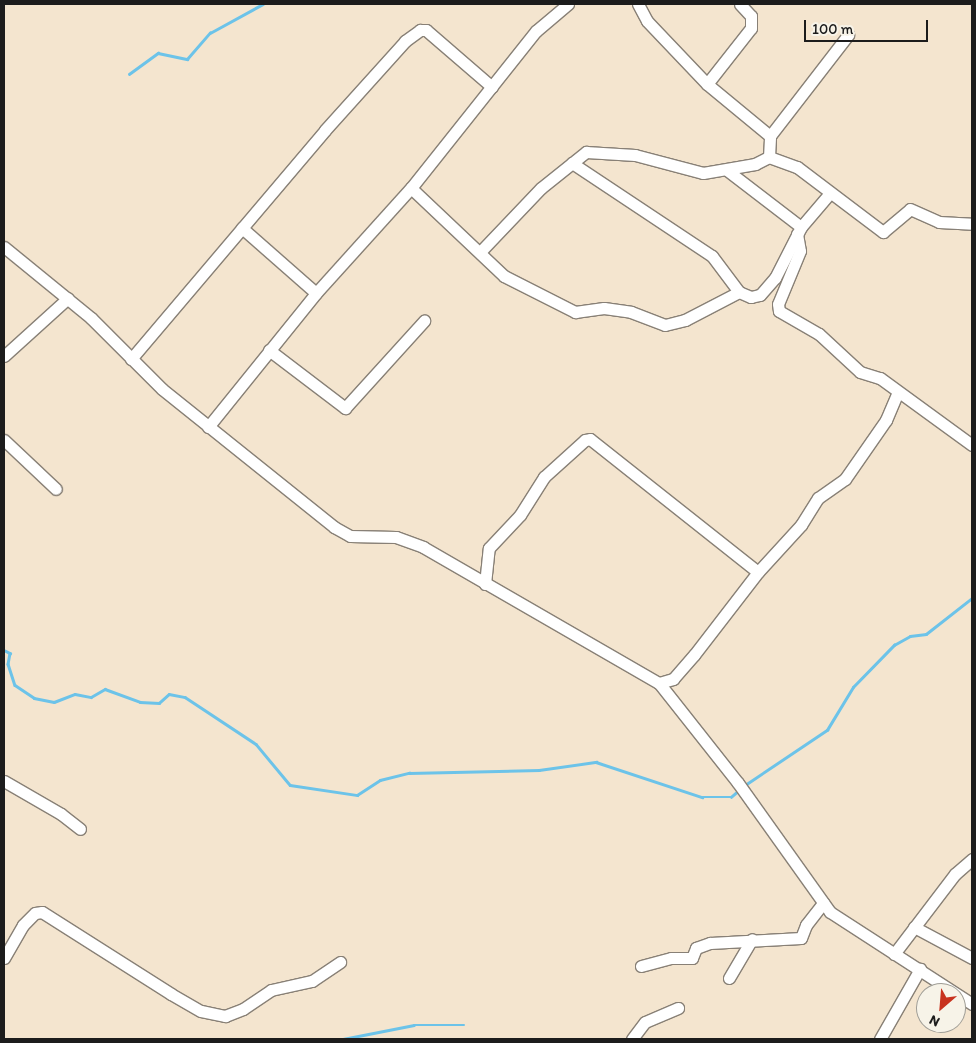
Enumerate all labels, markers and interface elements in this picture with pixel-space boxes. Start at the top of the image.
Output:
scale bar [806,10,930,42]
text: 100 m [812,20,853,38]
north arrow [916,983,966,1033]
text: N [926,1011,942,1031]

